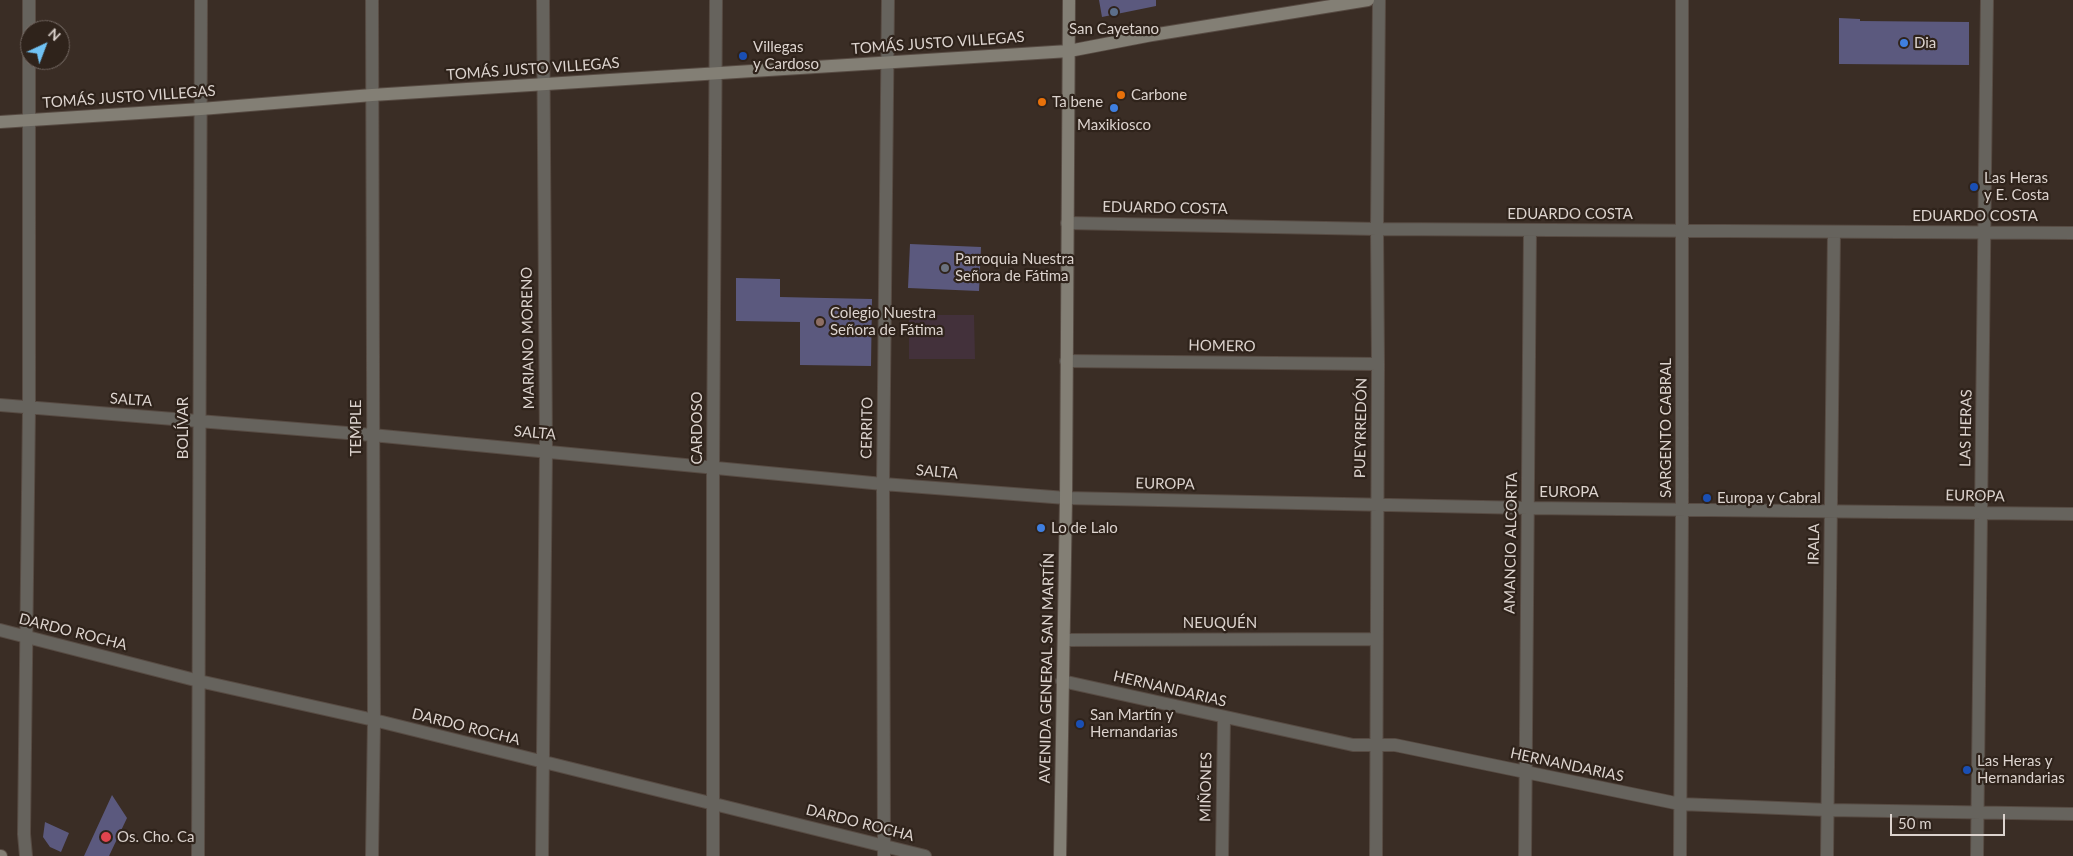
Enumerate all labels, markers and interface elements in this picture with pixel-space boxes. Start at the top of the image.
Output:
marker: San Cayetano [1108,6,1120,18]
north arrow [20,20,70,70]
place label: San Cayetano [1069,20,1159,38]
text: N [45,24,65,44]
street label: TOMÁS JUSTO VILLEGAS [851,28,1025,58]
place label: Dia [1914,34,1936,52]
marker: Dia [1898,37,1910,49]
place label: Villegas y Cardoso [753,38,819,73]
marker: Villegas y Cardoso [737,50,749,62]
street label: TOMÁS JUSTO VILLEGAS [446,54,620,84]
street label: TOMÁS JUSTO VILLEGAS [42,82,216,112]
place label: Carbone [1131,86,1187,104]
marker: Carbone [1115,89,1127,101]
place label: Ta bene [1052,93,1103,111]
marker: Ta bene [1036,96,1048,108]
marker: Maxikiosco [1108,102,1120,114]
place label: Maxikiosco [1077,116,1151,134]
place label: Las Heras y E. Costa [1984,169,2049,204]
marker: Las Heras y E. Costa [1968,181,1980,193]
street label: EDUARDO COSTA [1102,198,1228,218]
street label: EDUARDO COSTA [1507,205,1633,223]
street label: EDUARDO COSTA [1912,207,2038,225]
place label: Parroquia Nuestra Señora de Fátima [955,250,1074,285]
marker: Parroquia Nuestra Señora de Fátima [939,262,951,274]
street label: MARIANO MORENO [518,267,538,409]
place label: Colegio Nuestra Señora de Fátima [830,304,943,339]
marker: Colegio Nuestra Señora de Fátima [814,316,826,328]
street label: HOMERO [1188,336,1256,356]
street label: SARGENTO CABRAL [1657,358,1675,498]
street label: PUEYRREDÓN [1351,378,1371,478]
street label: LAS HERAS [1956,389,1976,467]
street label: SALTA [109,390,153,410]
street label: CARDOSO [688,391,706,465]
street label: BOLÍVAR [174,397,192,459]
street label: CERRITO [857,397,877,459]
street label: TEMPLE [347,400,365,456]
street label: SALTA [513,422,557,444]
street label: SALTA [915,461,959,483]
street label: AMANCIO ALCORTA [1501,472,1521,614]
street label: EUROPA [1135,474,1195,494]
street label: EUROPA [1539,483,1599,501]
street label: EUROPA [1945,486,2005,506]
place label: Europa y Cabral [1717,489,1821,507]
marker: Europa y Cabral [1701,492,1713,504]
place label: Lo de Lalo [1051,519,1118,537]
marker: Lo de Lalo [1035,522,1047,534]
street label: IRALA [1805,523,1823,565]
street label: AVENIDA GENERAL SAN MARTÍN [1036,552,1058,784]
street label: DARDO ROCHA [17,610,129,654]
street label: NEUQUÉN [1183,614,1257,632]
street label: HERNANDARIAS [1112,667,1228,711]
street label: DARDO ROCHA [410,705,522,749]
place label: San Martín y Hernandarias [1090,706,1178,741]
marker: San Martín y Hernandarias [1074,718,1086,730]
street label: HERNANDARIAS [1509,744,1625,786]
street label: MIÑONES [1196,752,1216,822]
place label: Las Heras y Hernandarias [1977,752,2065,787]
marker: Las Heras y Hernandarias [1961,764,1973,776]
street label: DARDO ROCHA [804,801,916,845]
scale bar [1893,804,2008,836]
text: 50 m [1898,814,1932,832]
place label: Os. Cho. Ca [117,828,195,846]
marker: Os. Cho. Ca [99,830,113,844]

